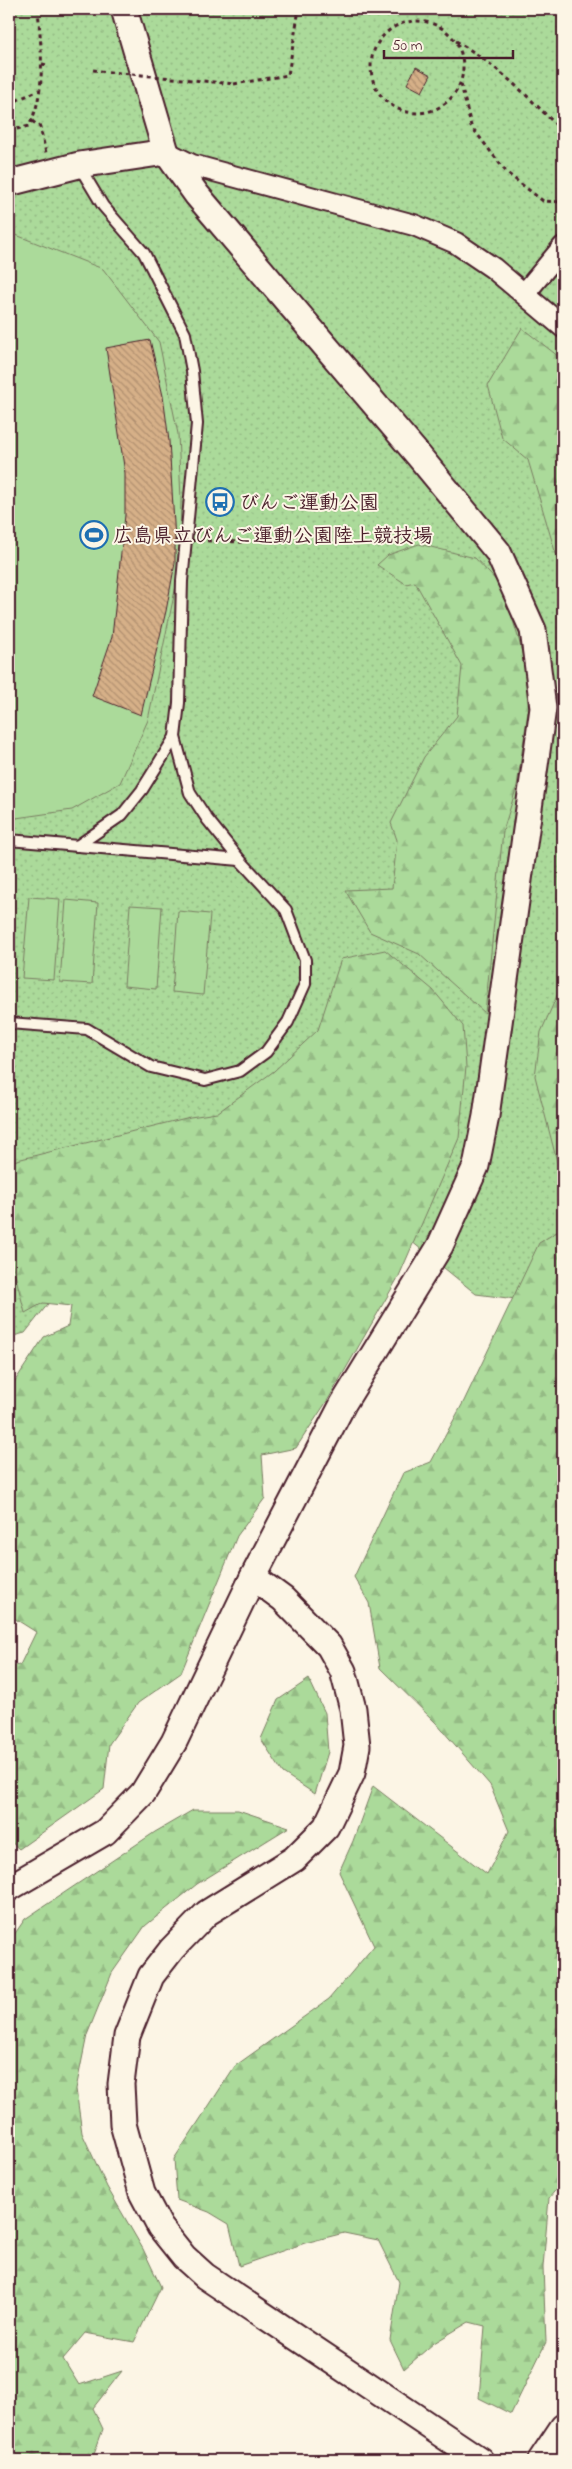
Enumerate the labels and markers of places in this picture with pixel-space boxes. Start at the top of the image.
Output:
bus stop icon: びんご運動公園 [205,487,235,517]
place label: びんご運動公園 [239,490,379,519]
sports icon: 広島県立びんご運動公園陸上競技場 [79,520,109,550]
place label: 広島県立びんご運動公園陸上競技場 [113,523,433,552]

